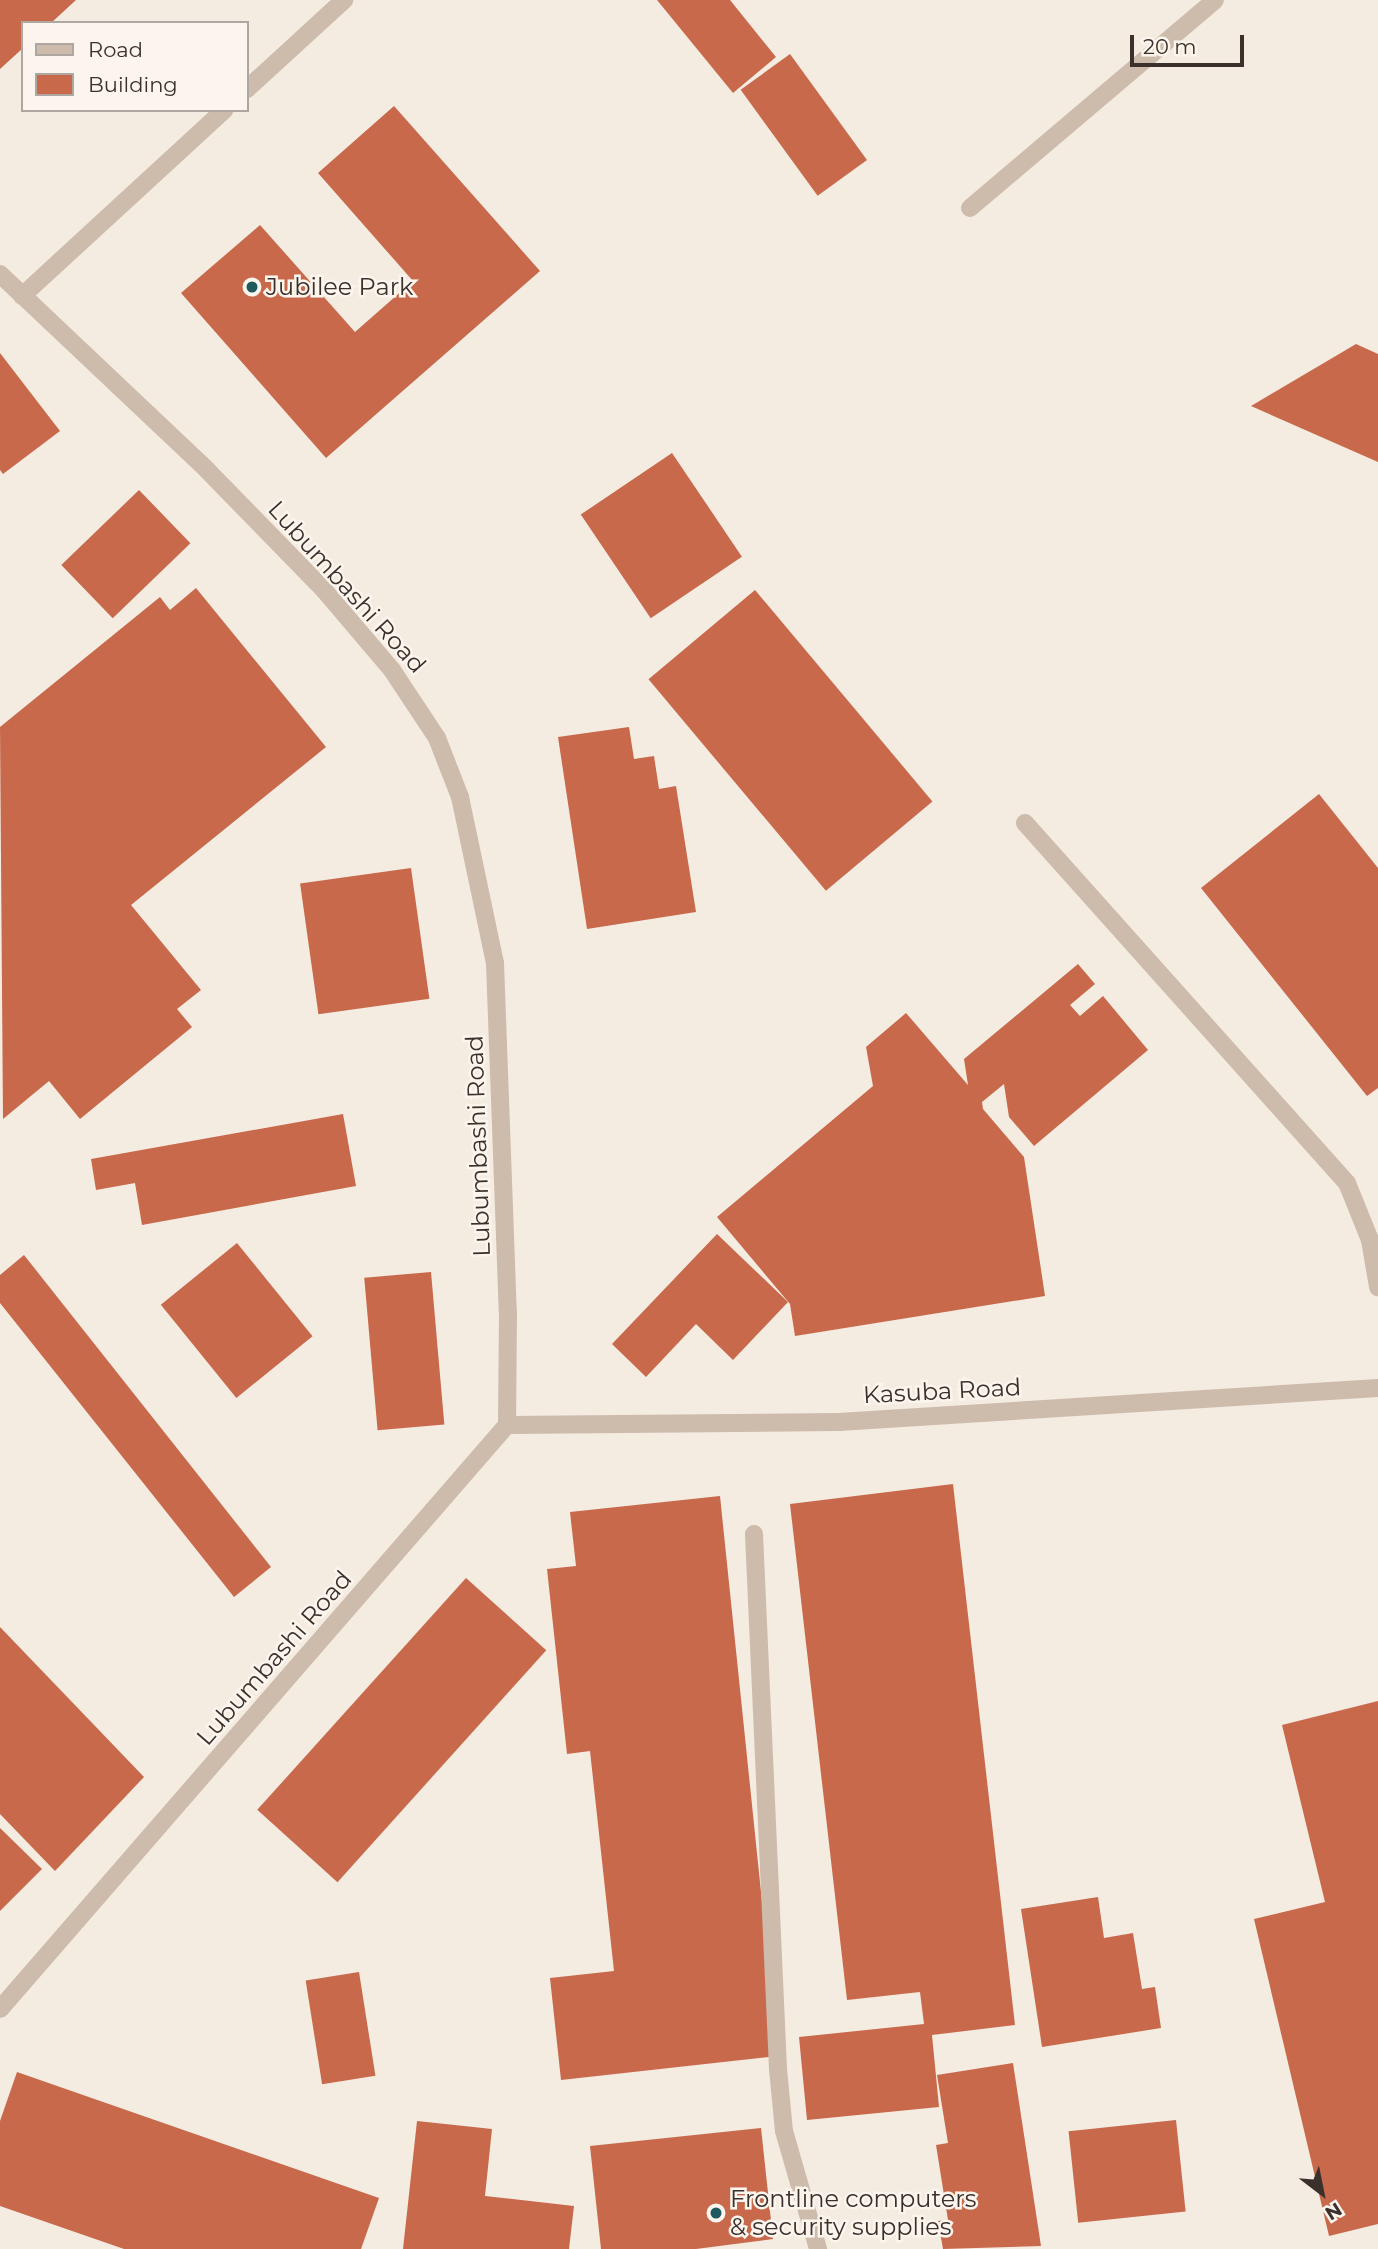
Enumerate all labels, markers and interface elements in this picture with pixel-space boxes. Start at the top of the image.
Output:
legend [21,21,248,112]
scale bar [1133,21,1247,65]
text: 20 m [1143,34,1197,59]
text: Road [88,37,143,62]
text: Building [88,72,178,97]
place label: Jubilee Park [266,273,413,301]
marker: Jubilee Park [244,279,260,295]
street label: Lubumbashi Road [262,495,432,679]
street label: Lubumbashi Road [460,1035,496,1257]
street label: Kasuba Road [862,1372,1022,1410]
street label: Lubumbashi Road [190,1565,358,1751]
north arrow [1287,2158,1357,2228]
place label: Frontline computers & security supplies [730,2185,976,2241]
text: N [1321,2197,1346,2225]
marker: Frontline computers & security supplies [708,2205,724,2221]

